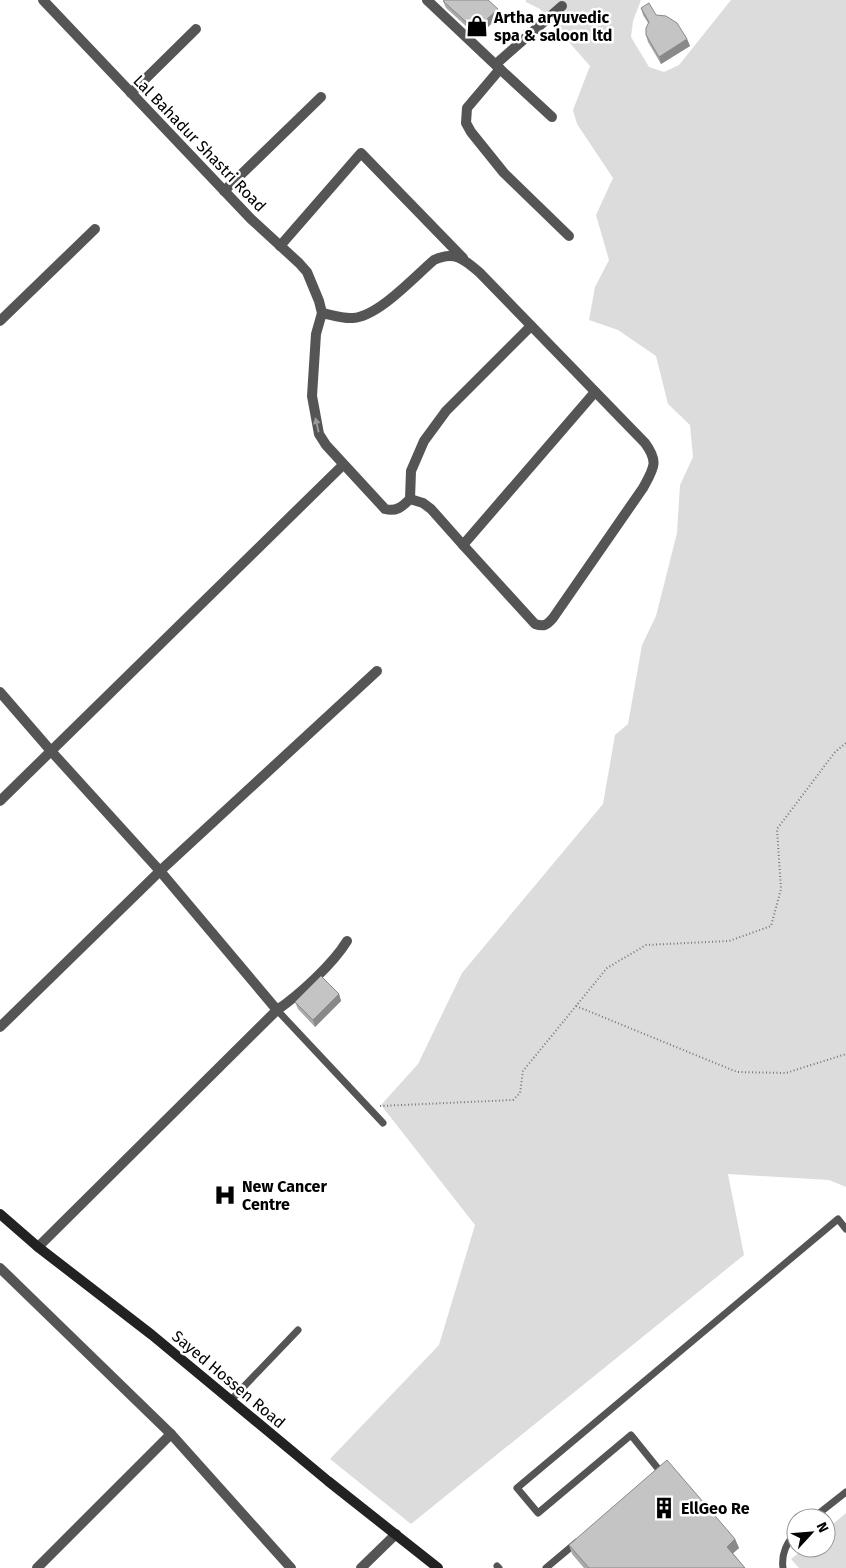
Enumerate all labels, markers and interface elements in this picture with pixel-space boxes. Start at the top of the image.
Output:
place label: Artha aryuvedic spa & saloon ltd [493,8,612,45]
shop icon: Artha aryuvedic spa & saloon ltd [464,13,490,39]
street label: Lal Bahadur Shastri Road [129,71,270,216]
one-way arrow [313,417,321,432]
place label: New Cancer Centre [242,1177,327,1214]
hospital icon: New Cancer Centre [212,1182,238,1208]
street label: Sayed Hossen Road [168,1327,289,1432]
building icon: EllGeo Re [651,1495,677,1521]
place label: EllGeo Re [681,1499,750,1518]
north arrow [786,1508,836,1558]
text: N [813,1520,832,1535]

